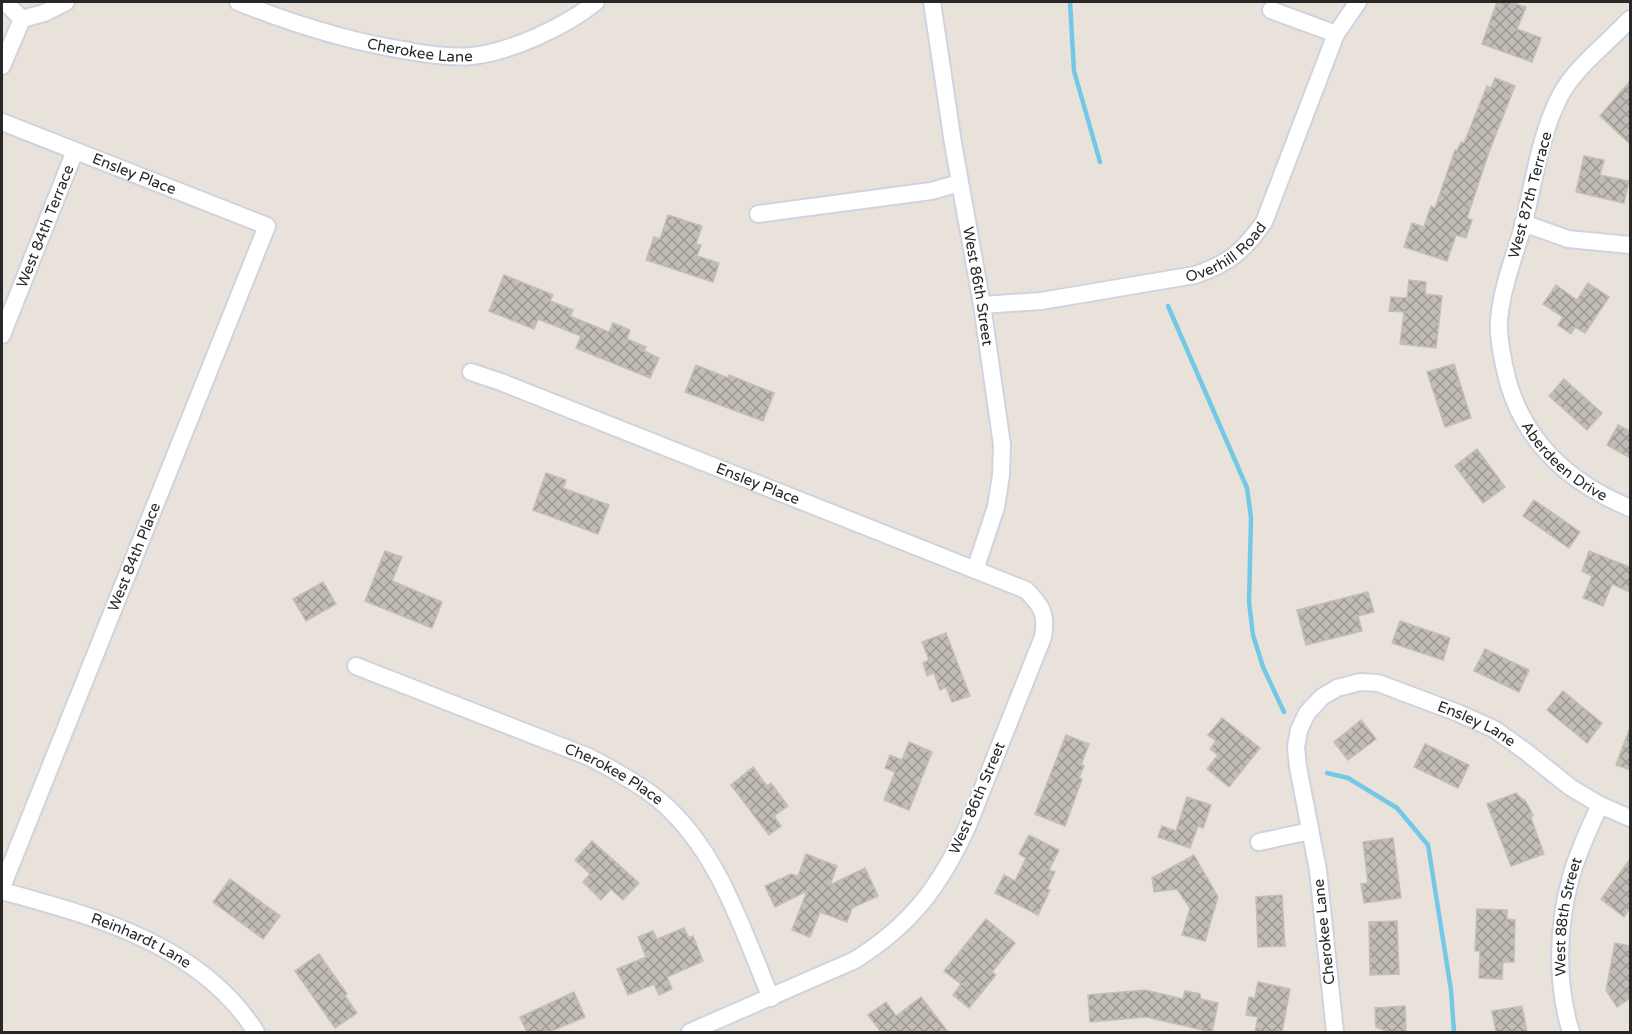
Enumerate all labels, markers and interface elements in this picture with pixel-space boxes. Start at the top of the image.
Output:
street label: Cherokee Lane [365,34,473,66]
street label: West 87th Terrace [1504,130,1556,260]
street label: Ensley Place [90,149,179,198]
street label: West 84th Terrace [13,162,78,290]
street label: Overhill Road [1184,219,1270,285]
street label: West 86th Street [959,225,997,347]
street label: Aberdeen Drive [1518,418,1610,505]
street label: Ensley Place [713,459,802,508]
street label: West 84th Place [104,500,164,614]
street label: Ensley Lane [1435,697,1519,750]
street label: Cherokee Place [562,739,667,809]
street label: West 86th Street [945,739,1009,857]
street label: West 88th Street [1551,855,1586,977]
street label: Cherokee Lane [1309,878,1339,986]
street label: Reinhardt Lane [89,909,195,972]

